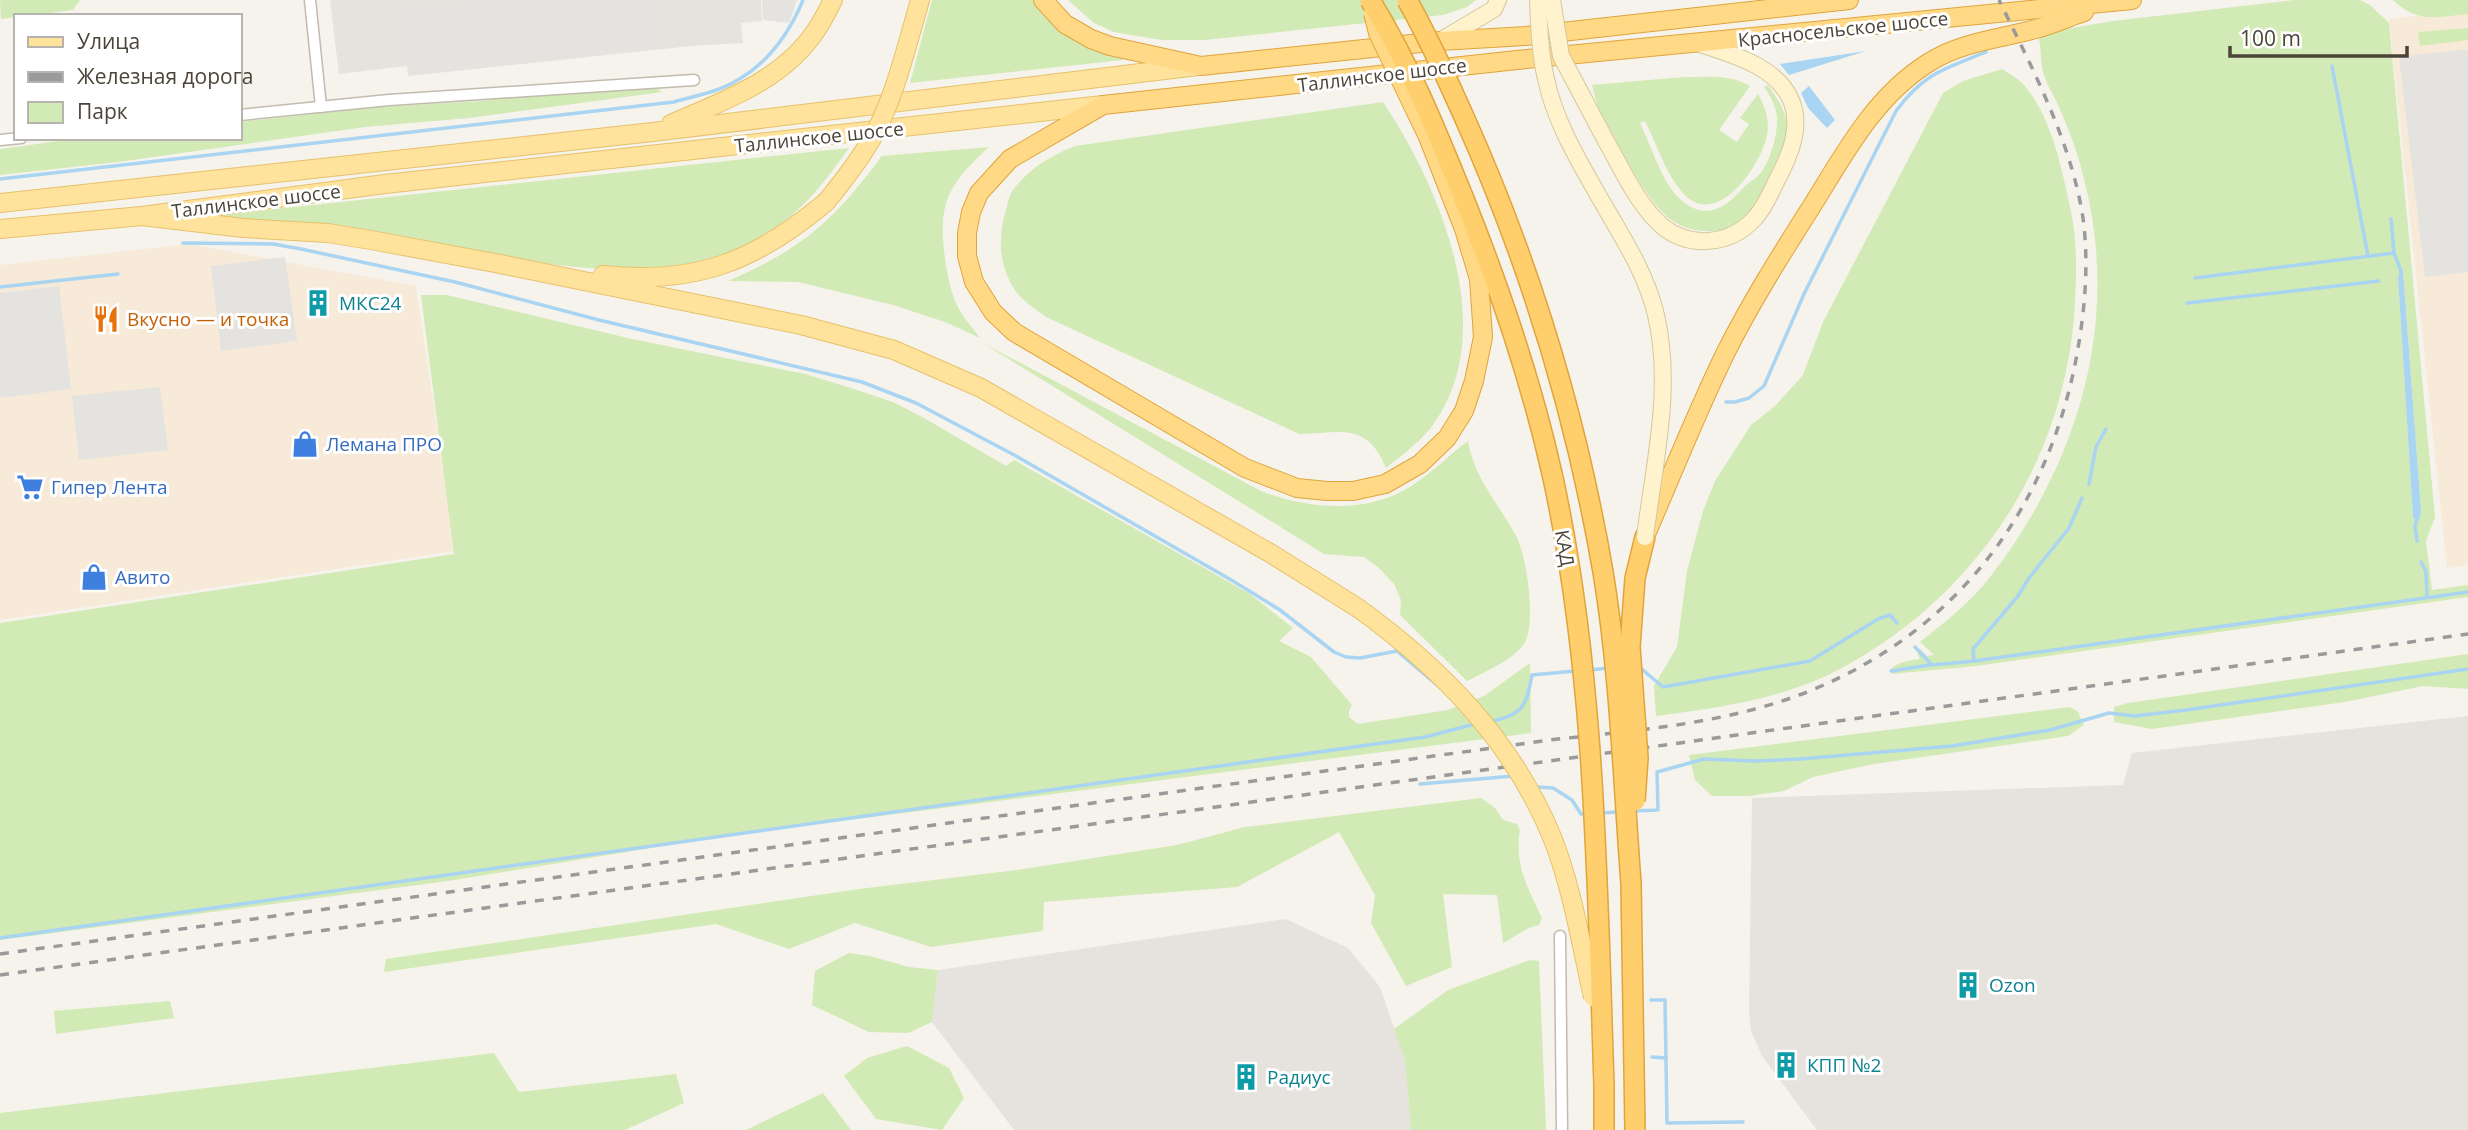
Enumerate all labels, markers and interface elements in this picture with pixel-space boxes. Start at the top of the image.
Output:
street label: Красносельское шоссе [1737,5,1949,53]
legend [14,14,242,140]
scale bar [2230,14,2407,58]
text: 100 m [2240,24,2301,52]
text: Улица [77,27,140,55]
street label: Таллинское шоссе [1296,52,1468,98]
text: Железная дорога [77,62,253,90]
text: Парк [77,97,128,125]
street label: Таллинское шоссе [733,115,905,159]
street label: Таллинское шоссе [170,178,342,224]
building icon: МКС24 [303,288,333,318]
place label: МКС24 [339,290,402,316]
restaurant icon: Вкусно — и точка [91,304,121,334]
place label: Вкусно — и точка [127,306,289,332]
shop icon: Лемана ПРО [290,429,320,459]
place label: Лемана ПРО [326,431,442,457]
supermarket icon: Гипер Лента [15,472,45,502]
place label: Гипер Лента [51,474,168,500]
street label: КАД [1549,528,1581,568]
shop icon: Авито [79,562,109,592]
place label: Авито [115,564,170,590]
building icon: Ozon [1953,970,1983,1000]
place label: Ozon [1989,972,2036,998]
building icon: КПП №2 [1771,1050,1801,1080]
place label: КПП №2 [1807,1052,1881,1078]
building icon: Радиус [1231,1062,1261,1092]
place label: Радиус [1267,1064,1331,1090]

